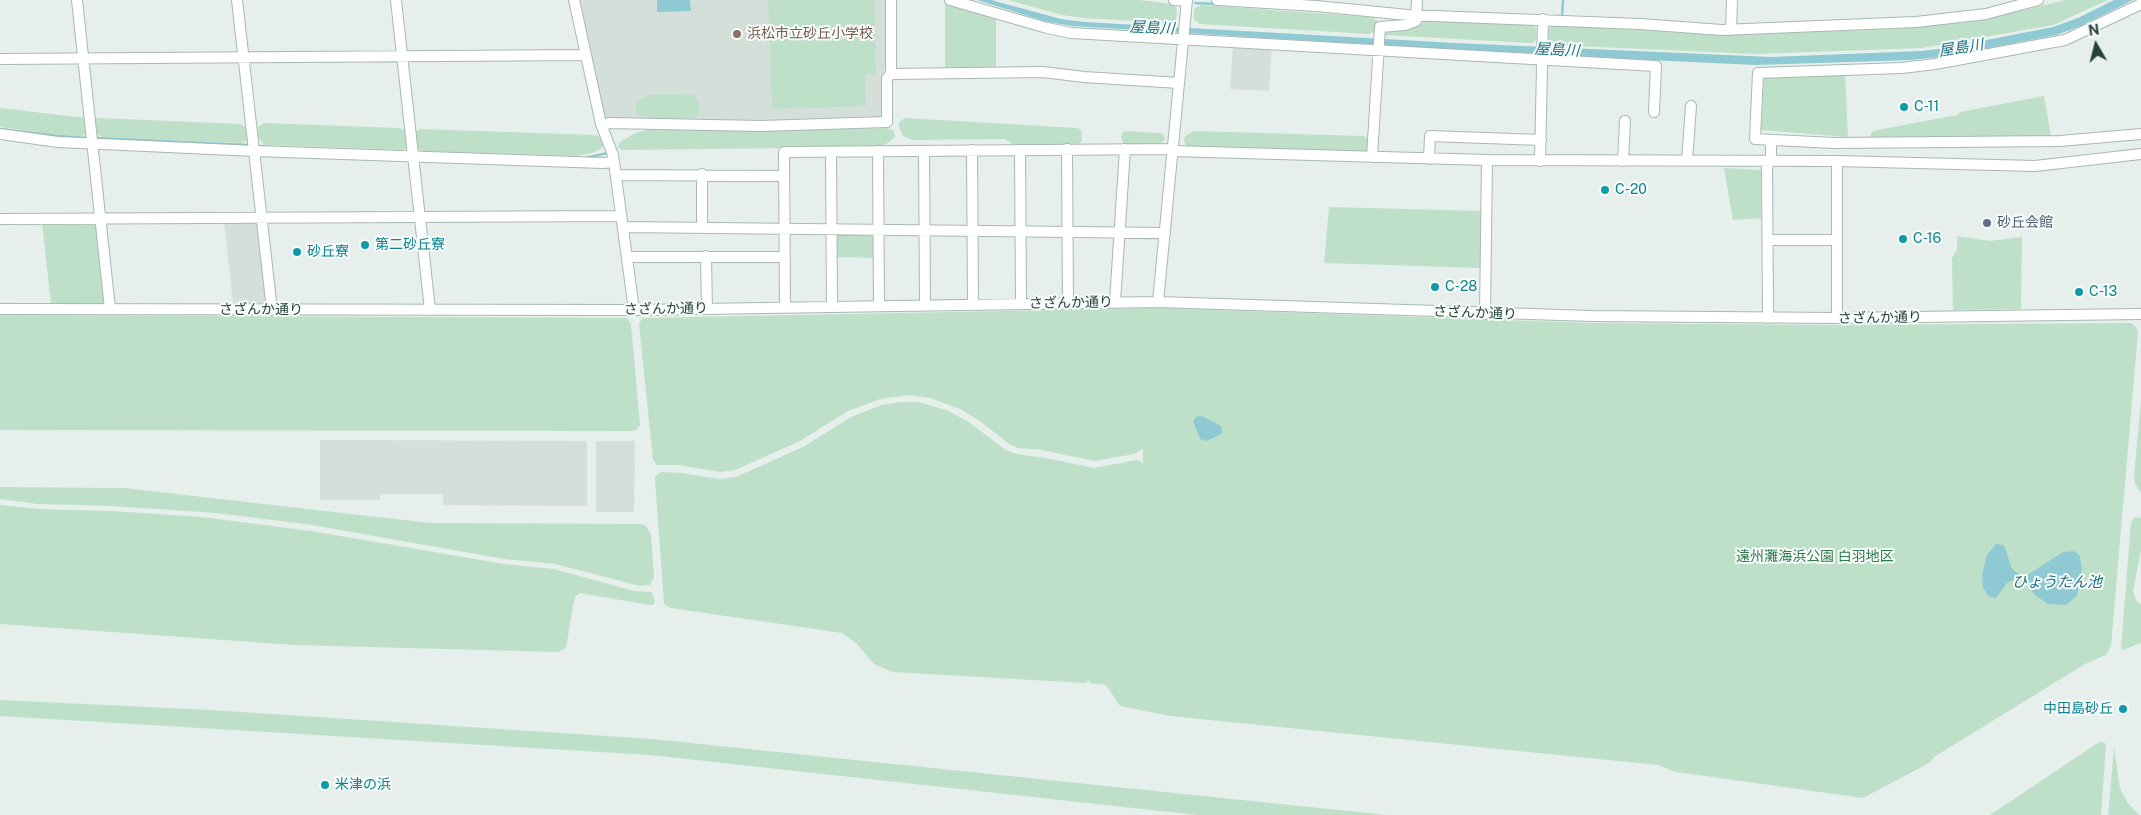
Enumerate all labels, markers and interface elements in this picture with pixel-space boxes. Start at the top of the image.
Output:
water label: 屋島川 [1129,18,1175,38]
north arrow [2071,20,2121,70]
text: N [2087,21,2100,39]
place label: 浜松市立砂丘小学校 [747,26,873,42]
marker: 浜松市立砂丘小学校 [731,28,743,40]
water label: 屋島川 [1937,36,1985,60]
water label: 屋島川 [1534,40,1580,60]
place label: C-11 [1914,99,1939,115]
marker: C-11 [1898,101,1910,113]
place label: C-20 [1615,182,1647,198]
marker: C-20 [1599,184,1611,196]
place label: 砂丘会館 [1997,215,2053,231]
marker: 砂丘会館 [1981,217,1993,229]
place label: C-16 [1913,231,1941,247]
marker: C-16 [1897,233,1909,245]
place label: 第二砂丘寮 [375,237,445,253]
marker: 第二砂丘寮 [359,239,371,251]
place label: 砂丘寮 [307,244,349,260]
marker: 砂丘寮 [291,246,303,258]
place label: C-28 [1445,279,1477,295]
marker: C-28 [1429,281,1441,293]
place label: C-13 [2089,284,2117,300]
marker: C-13 [2073,286,2085,298]
street label: さざんか通り [1029,294,1113,312]
street label: さざんか通り [624,300,708,318]
street label: さざんか通り [219,302,303,318]
street label: さざんか通り [1433,303,1517,323]
street label: さざんか通り [1838,309,1922,327]
park label: 遠州灘海浜公園 白羽地区 [1736,549,1894,565]
water label: ひょうたん池 [2012,573,2102,591]
place label: 中田島砂丘 [2043,701,2113,717]
marker: 中田島砂丘 [2117,703,2129,715]
place label: 米津の浜 [335,777,391,793]
marker: 米津の浜 [319,779,331,791]

